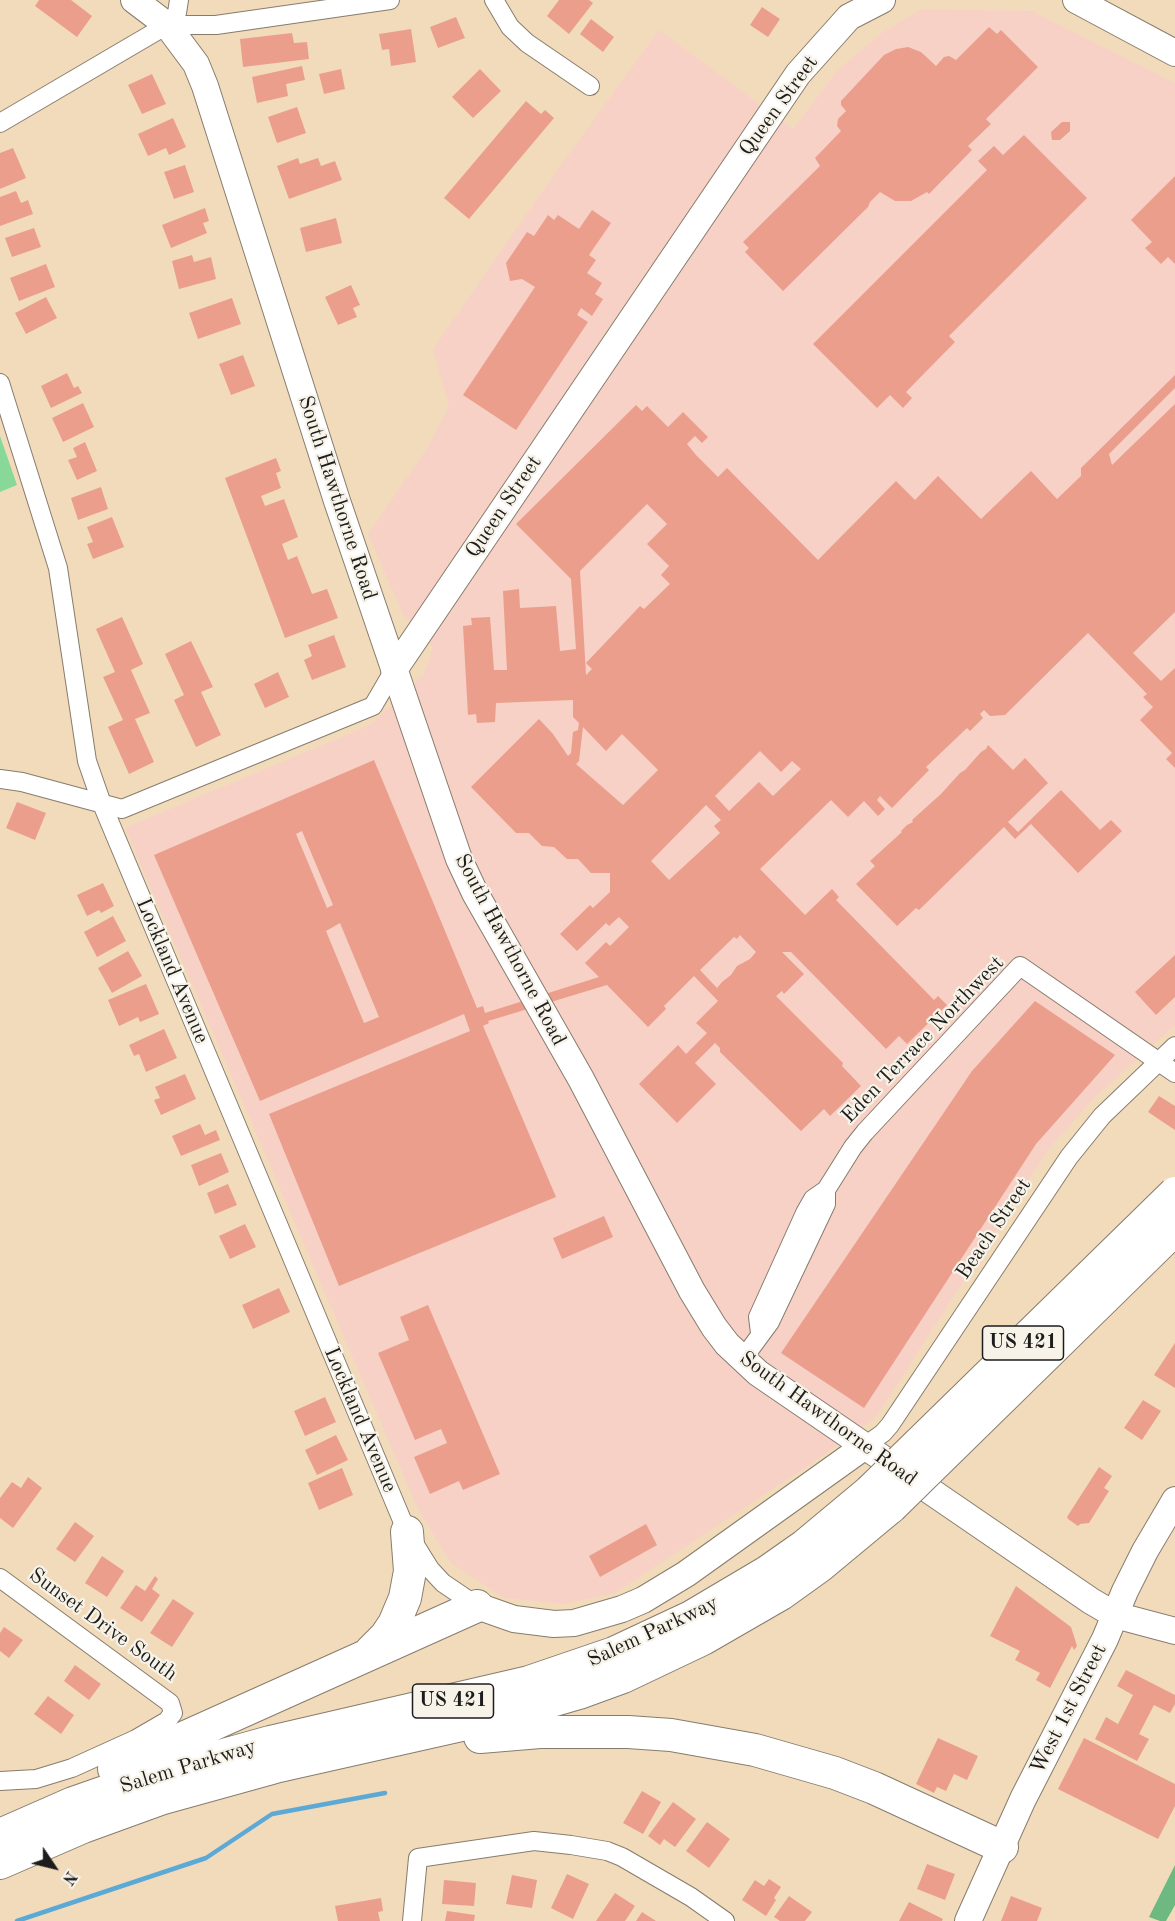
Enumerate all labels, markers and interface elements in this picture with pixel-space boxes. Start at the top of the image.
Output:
street label: Queen Street [734,51,824,161]
street label: South Hawthorne Road [292,393,382,603]
street label: Queen Street [461,451,547,563]
street label: South Hawthorne Road [449,850,571,1050]
street label: Lockland Avenue [130,895,214,1047]
street label: Eden Terrace Northwest [836,951,1010,1129]
street label: Beach Street [951,1174,1037,1284]
road number: US 421 [982,1326,1064,1360]
street label: Lockland Avenue [318,1344,402,1496]
street label: South Hawthorne Road [734,1346,922,1492]
street label: Sunset Drive South [24,1563,182,1687]
street label: Salem Parkway [584,1591,722,1673]
street label: West 1st Street [1025,1640,1113,1778]
road number: US 421 [412,1684,494,1718]
street label: Salem Parkway [117,1734,259,1800]
north arrow [24,1837,84,1897]
text: N [59,1868,79,1887]

